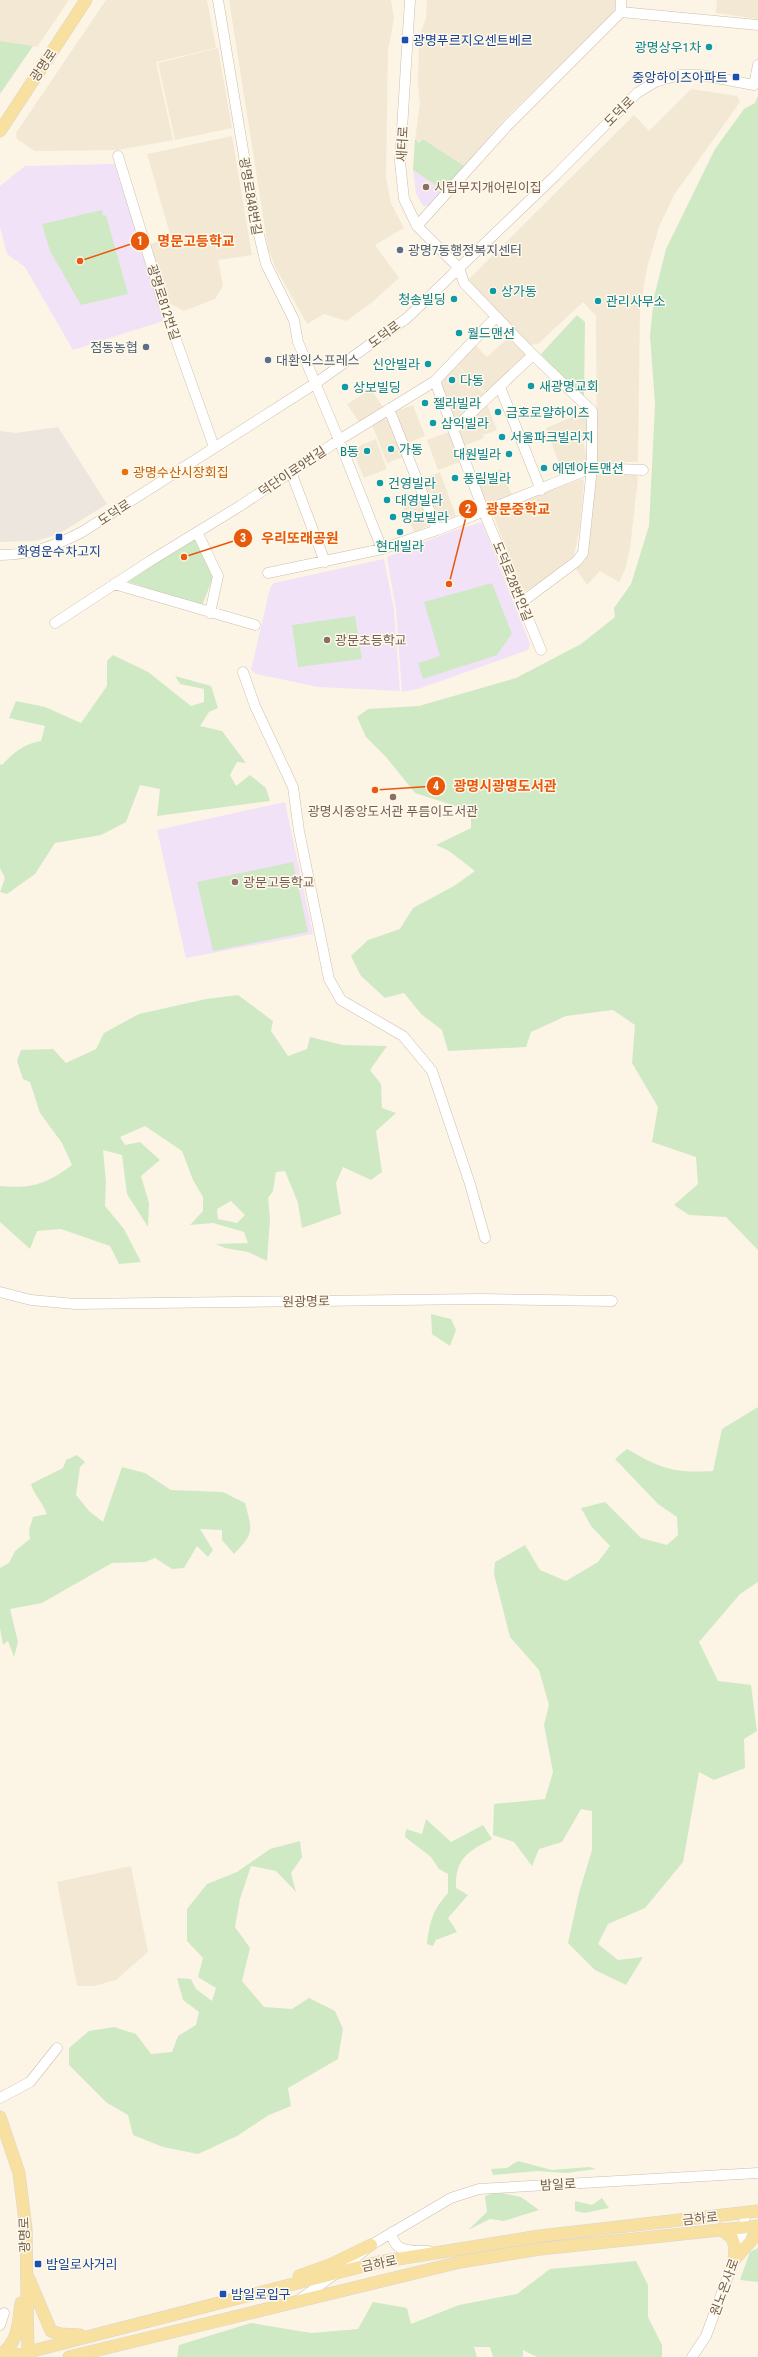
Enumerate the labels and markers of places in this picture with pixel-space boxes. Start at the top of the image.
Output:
place label: 광명푸르지오센트베르 [413,33,533,48]
marker: 광명푸르지오센트베르 [400,35,410,45]
place label: 광명상우1차 [635,40,701,55]
marker: 광명상우1차 [704,42,714,52]
place label: 중앙하이츠아파트 [632,70,728,85]
marker: 중앙하이츠아파트 [731,72,741,82]
place label: 시립무지개어린이집 [434,180,542,195]
marker: 시립무지개어린이집 [421,182,431,192]
callout: 명문고등학교 [130,228,243,254]
place label: 광명7동행정복지센터 [408,243,522,258]
marker: 광명7동행정복지센터 [395,245,405,255]
place label: 상가동 [501,284,537,299]
marker: 상가동 [488,286,498,296]
place label: 청송빌딩 [398,292,446,307]
marker: 청송빌딩 [449,294,459,304]
place label: 관리사무소 [606,294,666,309]
marker: 관리사무소 [593,296,603,306]
place label: 월드맨션 [467,326,515,341]
marker: 월드맨션 [454,328,464,338]
place label: 점동농협 [90,340,138,355]
marker: 점동농협 [141,342,151,352]
place label: 대환익스프레스 [276,353,360,368]
marker: 대환익스프레스 [263,355,273,365]
place label: 신안빌라 [372,357,420,372]
marker: 신안빌라 [423,359,433,369]
place label: 다동 [460,373,484,388]
marker: 다동 [447,375,457,385]
place label: 새광명교회 [539,379,599,394]
place label: 상보빌딩 [353,380,401,395]
marker: 새광명교회 [526,381,536,391]
marker: 상보빌딩 [340,382,350,392]
place label: 젤라빌라 [433,396,481,411]
marker: 젤라빌라 [420,398,430,408]
place label: 금호로얄하이츠 [506,405,590,420]
marker: 금호로얄하이츠 [493,407,503,417]
place label: 삼익빌라 [441,416,489,431]
marker: 삼익빌라 [428,418,438,428]
place label: 서울파크빌리지 [510,430,594,445]
marker: 서울파크빌리지 [497,432,507,442]
place label: 가동 [399,442,423,457]
place label: B동 [340,444,359,459]
marker: 가동 [386,444,396,454]
marker: B동 [362,446,372,456]
place label: 대원빌라 [453,447,501,462]
marker: 대원빌라 [504,449,514,459]
place label: 에덴아트맨션 [552,461,624,476]
marker: 에덴아트맨션 [539,463,549,473]
place label: 광명수산시장회집 [133,465,229,480]
marker: 광명수산시장회집 [120,467,130,477]
place label: 풍림빌라 [463,471,511,486]
marker: 풍림빌라 [450,473,460,483]
place label: 건영빌라 [388,476,436,491]
marker: 건영빌라 [375,478,385,488]
place label: 대영빌라 [395,493,443,508]
marker: 대영빌라 [382,495,392,505]
callout: 광문중학교 [458,496,558,522]
place label: 명보빌라 [401,510,449,525]
marker: 명보빌라 [388,512,398,522]
callout: 우리또래공원 [233,525,346,551]
marker: 현대빌라 [395,527,405,537]
marker: 화영운수차고지 [54,532,64,542]
place label: 현대빌라 [376,539,424,554]
place label: 화영운수차고지 [17,544,101,559]
place label: 광문초등학교 [335,633,407,648]
marker: 광문초등학교 [322,635,332,645]
callout: 광명시광명도서관 [426,773,565,799]
marker: 광명시중앙도서관 푸름이도서관 [388,792,398,802]
place label: 광명시중앙도서관 푸름이도서관 [308,804,478,819]
place label: 광문고등학교 [243,875,315,890]
marker: 광문고등학교 [230,877,240,887]
place label: 밤일로사거리 [46,2257,118,2272]
marker: 밤일로사거리 [33,2259,43,2269]
place label: 밤일로입구 [231,2287,291,2302]
marker: 밤일로입구 [218,2289,228,2299]

